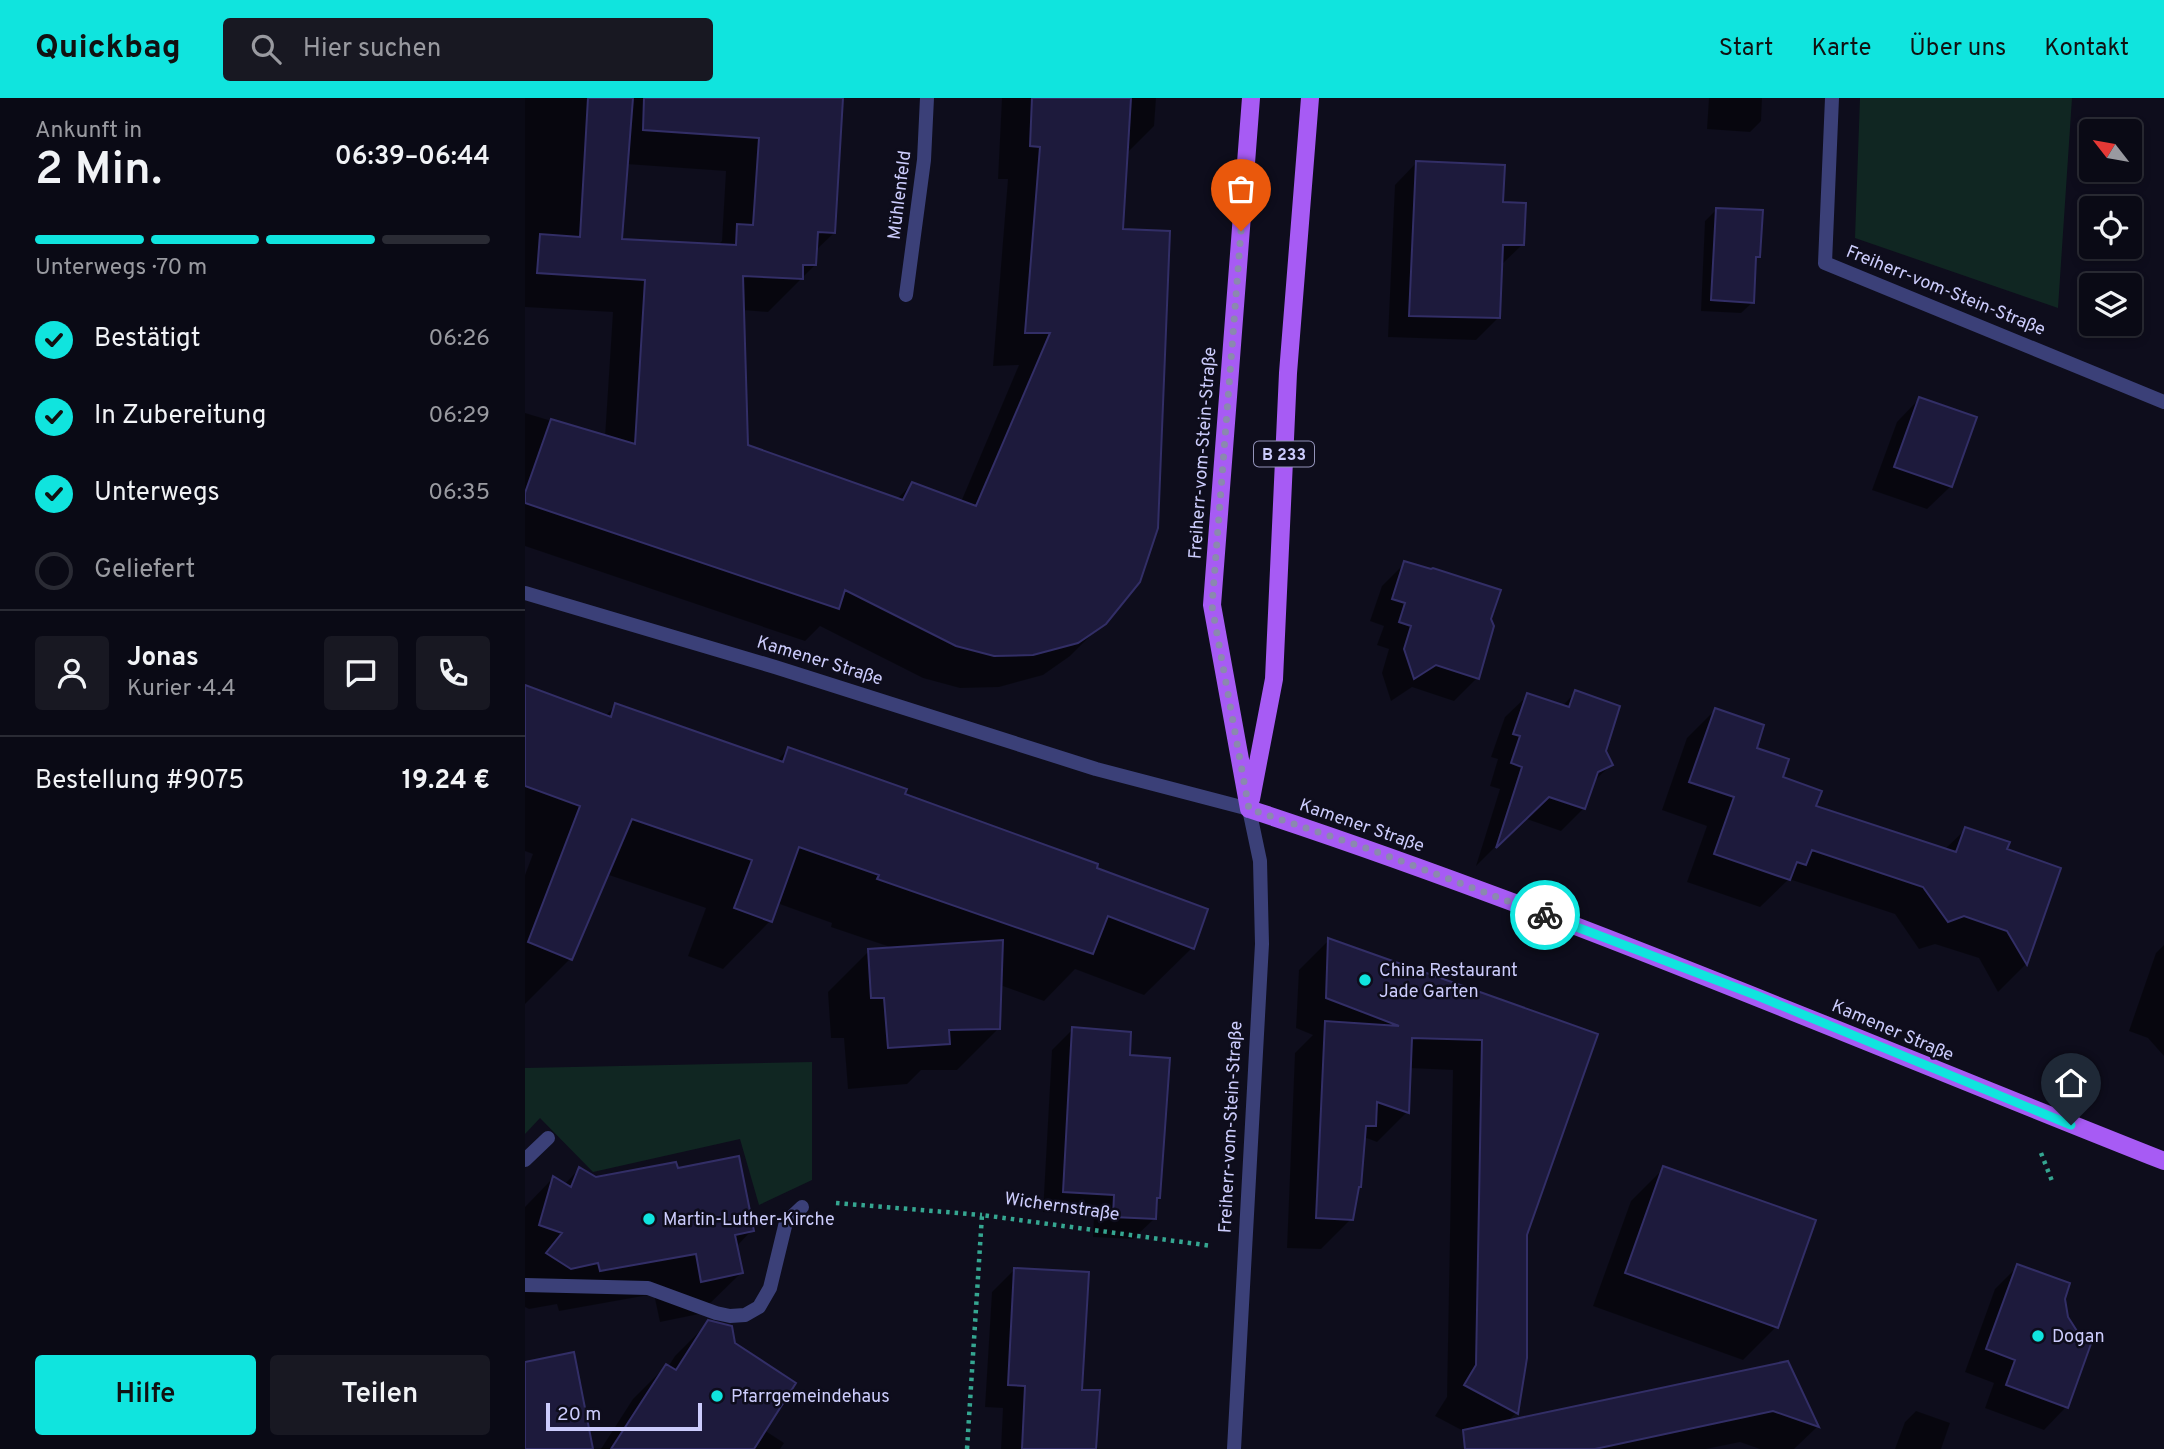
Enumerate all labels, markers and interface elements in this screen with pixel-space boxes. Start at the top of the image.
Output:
search box [223,18,713,81]
text: Quickbag [35,28,181,70]
icon: search [247,30,285,68]
text: Hier suchen [303,33,441,66]
text: Start [1719,34,1773,64]
text: Karte [1811,34,1871,64]
text: Über uns [1909,34,2006,64]
text: Kontakt [2044,34,2129,64]
text: Ankunft in [35,117,142,146]
north arrow [2079,119,2142,182]
map controls [2079,119,2142,336]
text: 06:39–06:44 [335,141,490,174]
text: 2 Min. [35,142,162,201]
street label: Mühlenfeld [884,149,917,241]
pin [1211,159,1271,231]
icon: bag [1222,170,1260,208]
button: locate [2079,196,2142,259]
street label: Freiherr-vom-Stein-Straße [1842,241,2048,342]
text: Unterwegs · 70 m [35,254,207,283]
button: layers [2079,273,2142,336]
icon: check [35,321,73,359]
text: Bestätigt [94,323,201,356]
text: 06:26 [429,325,490,354]
street label: Freiherr-vom-Stein-Straße [1185,346,1222,560]
icon: check [35,398,73,436]
text: In Zubereitung [94,400,266,433]
text: 06:29 [429,402,490,431]
road number: B 233 [1254,442,1314,466]
icon: check [35,475,73,513]
text: Unterwegs [94,477,220,510]
text: 06:35 [428,479,490,508]
text: Geliefert [94,554,195,587]
street label: Kamener Straße [754,631,885,692]
button: person [35,636,109,710]
button: chat [324,636,398,710]
button: phone [416,636,490,710]
text: Jonas [127,642,199,675]
text: Kurier · 4.4 [127,675,236,704]
text: Bestellung #9075 [35,765,244,798]
text: 19.24 € [402,765,490,798]
street label: Kamener Straße [1296,794,1427,859]
courier [1510,880,1580,950]
icon: bike [1526,896,1564,934]
place label: China Restaurant Jade Garten [1379,960,1518,1004]
marker: China Restaurant Jade Garten [1357,972,1373,988]
street label: Kamener Straße [1828,995,1957,1067]
street label: Freiherr-vom-Stein-Straße [1214,1020,1249,1234]
pin [2041,1053,2101,1125]
icon: home [2052,1064,2090,1102]
street label: Wichernstraße [1003,1188,1121,1227]
place label: Martin-Luther-Kirche [663,1209,835,1232]
marker: Martin-Luther-Kirche [641,1211,657,1227]
place label: Dogan [2052,1326,2105,1349]
marker: Dogan [2030,1328,2046,1344]
button: Hilfe [35,1355,256,1435]
button: Teilen [270,1355,490,1435]
place label: Pfarrgemeindehaus [731,1386,890,1409]
marker: Pfarrgemeindehaus [709,1388,725,1404]
scale bar [546,1400,702,1432]
text: 20 m [557,1403,601,1427]

